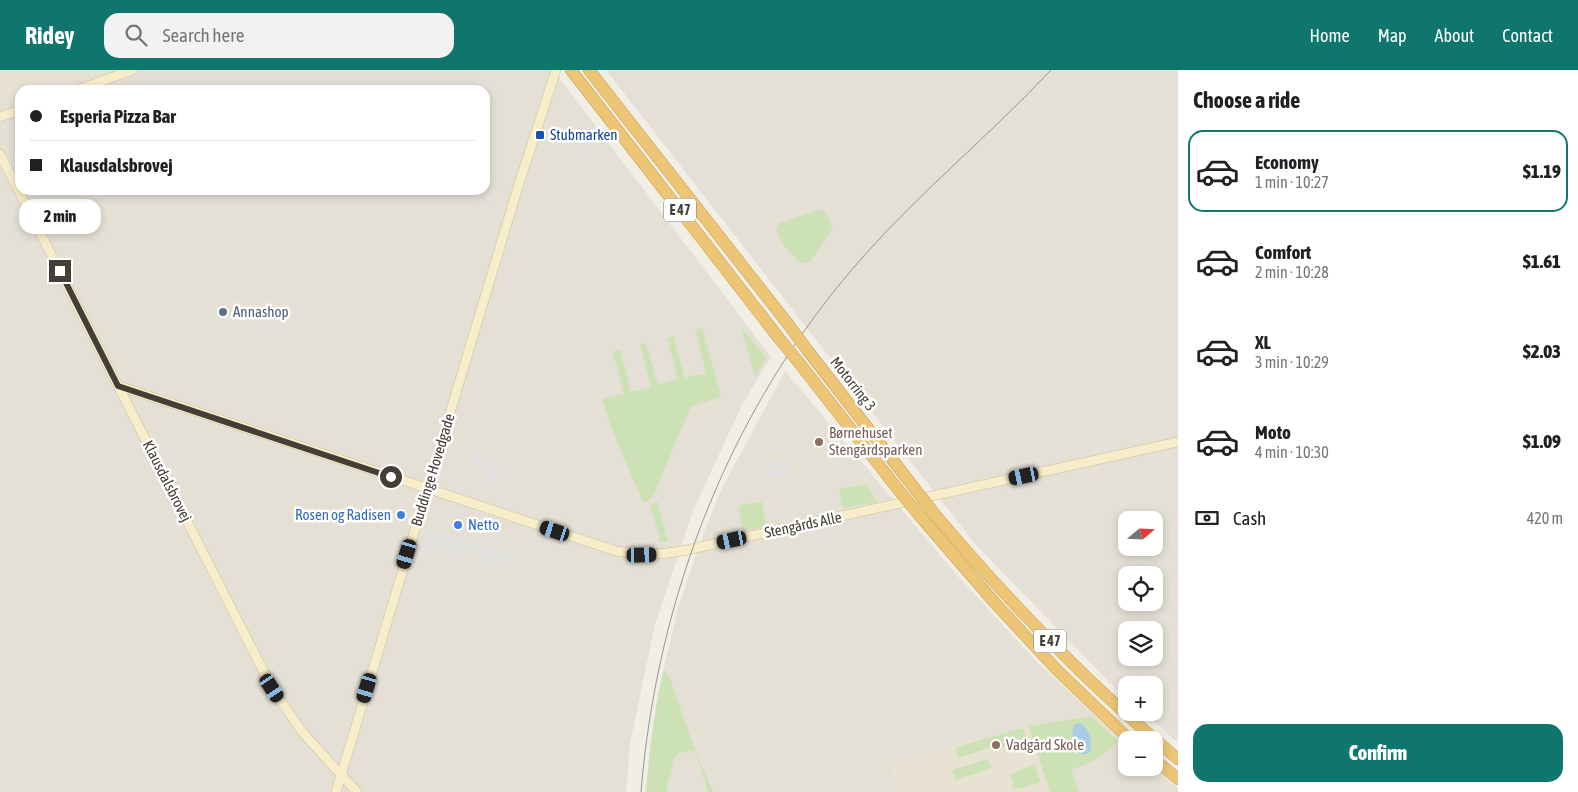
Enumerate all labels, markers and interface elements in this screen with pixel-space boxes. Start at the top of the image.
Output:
search box [104,13,454,58]
icon: search [122,21,150,49]
text: Ridey [25,22,74,49]
text: Search here [162,24,244,46]
text: Home [1310,25,1350,46]
text: Map [1378,25,1407,46]
text: About [1435,25,1474,46]
text: Contact [1502,25,1553,46]
text: Choose a ride [1193,87,1300,113]
text: Esperia Pizza Bar [60,105,176,127]
place label: Stubmarken [550,126,618,143]
marker: Stubmarken [534,129,546,141]
icon: car [1195,149,1240,194]
text: Economy [1255,151,1319,173]
text: Klausdalsbrovej [60,154,173,176]
text: $1.19 [1523,160,1561,182]
text: 1 min · 10:27 [1255,173,1329,191]
callout: 2 min [19,198,101,234]
road number: E 47 [664,198,696,222]
text: 2 min [44,207,76,225]
icon: car [1195,239,1240,284]
text: Comfort [1255,241,1311,263]
text: $1.61 [1523,250,1561,272]
route end [49,260,71,282]
text: 2 min · 10:28 [1255,263,1329,281]
place label: Annashop [233,303,289,320]
marker: Annashop [217,306,229,318]
icon: car [1195,329,1240,374]
text: XL [1255,331,1271,353]
text: $2.03 [1523,340,1561,362]
street label: Motorring 3 [827,353,880,414]
text: 3 min · 10:29 [1255,353,1329,371]
street label: Buddinge Hovedgade [407,411,458,528]
icon: car [1195,419,1240,464]
text: Moto [1255,421,1291,443]
place label: Børnehuset Stengårdsparken [829,424,922,458]
text: $1.09 [1523,430,1561,452]
marker: Børnehuset Stengårdsparken [813,436,825,448]
street label: Klausdalsbrovej [140,437,195,524]
text: 4 min · 10:30 [1255,443,1329,461]
route start [380,466,402,488]
car [1007,466,1040,486]
icon: cash [1193,504,1221,532]
place label: Rosen og Radisen [295,506,391,523]
text: Cash [1233,507,1266,529]
street label: Stengårds Alle [763,508,843,541]
marker: Rosen og Radisen [395,509,407,521]
text: 420 m [1527,509,1563,527]
north arrow [1118,511,1162,556]
map controls [1118,511,1163,776]
place label: Netto [468,516,499,533]
marker: Netto [452,519,464,531]
car [538,519,571,543]
car [715,530,748,550]
car [395,537,418,571]
car [626,547,657,563]
button: locate [1118,566,1163,611]
button: layers [1118,621,1163,666]
road number: E 47 [1034,630,1066,652]
car [257,671,286,705]
car [355,671,378,705]
button: + [1118,676,1163,721]
button: Confirm [1193,724,1563,782]
button: − [1118,731,1163,776]
place label: Vadgård Skole [1006,736,1084,753]
marker: Vadgård Skole [990,739,1002,751]

